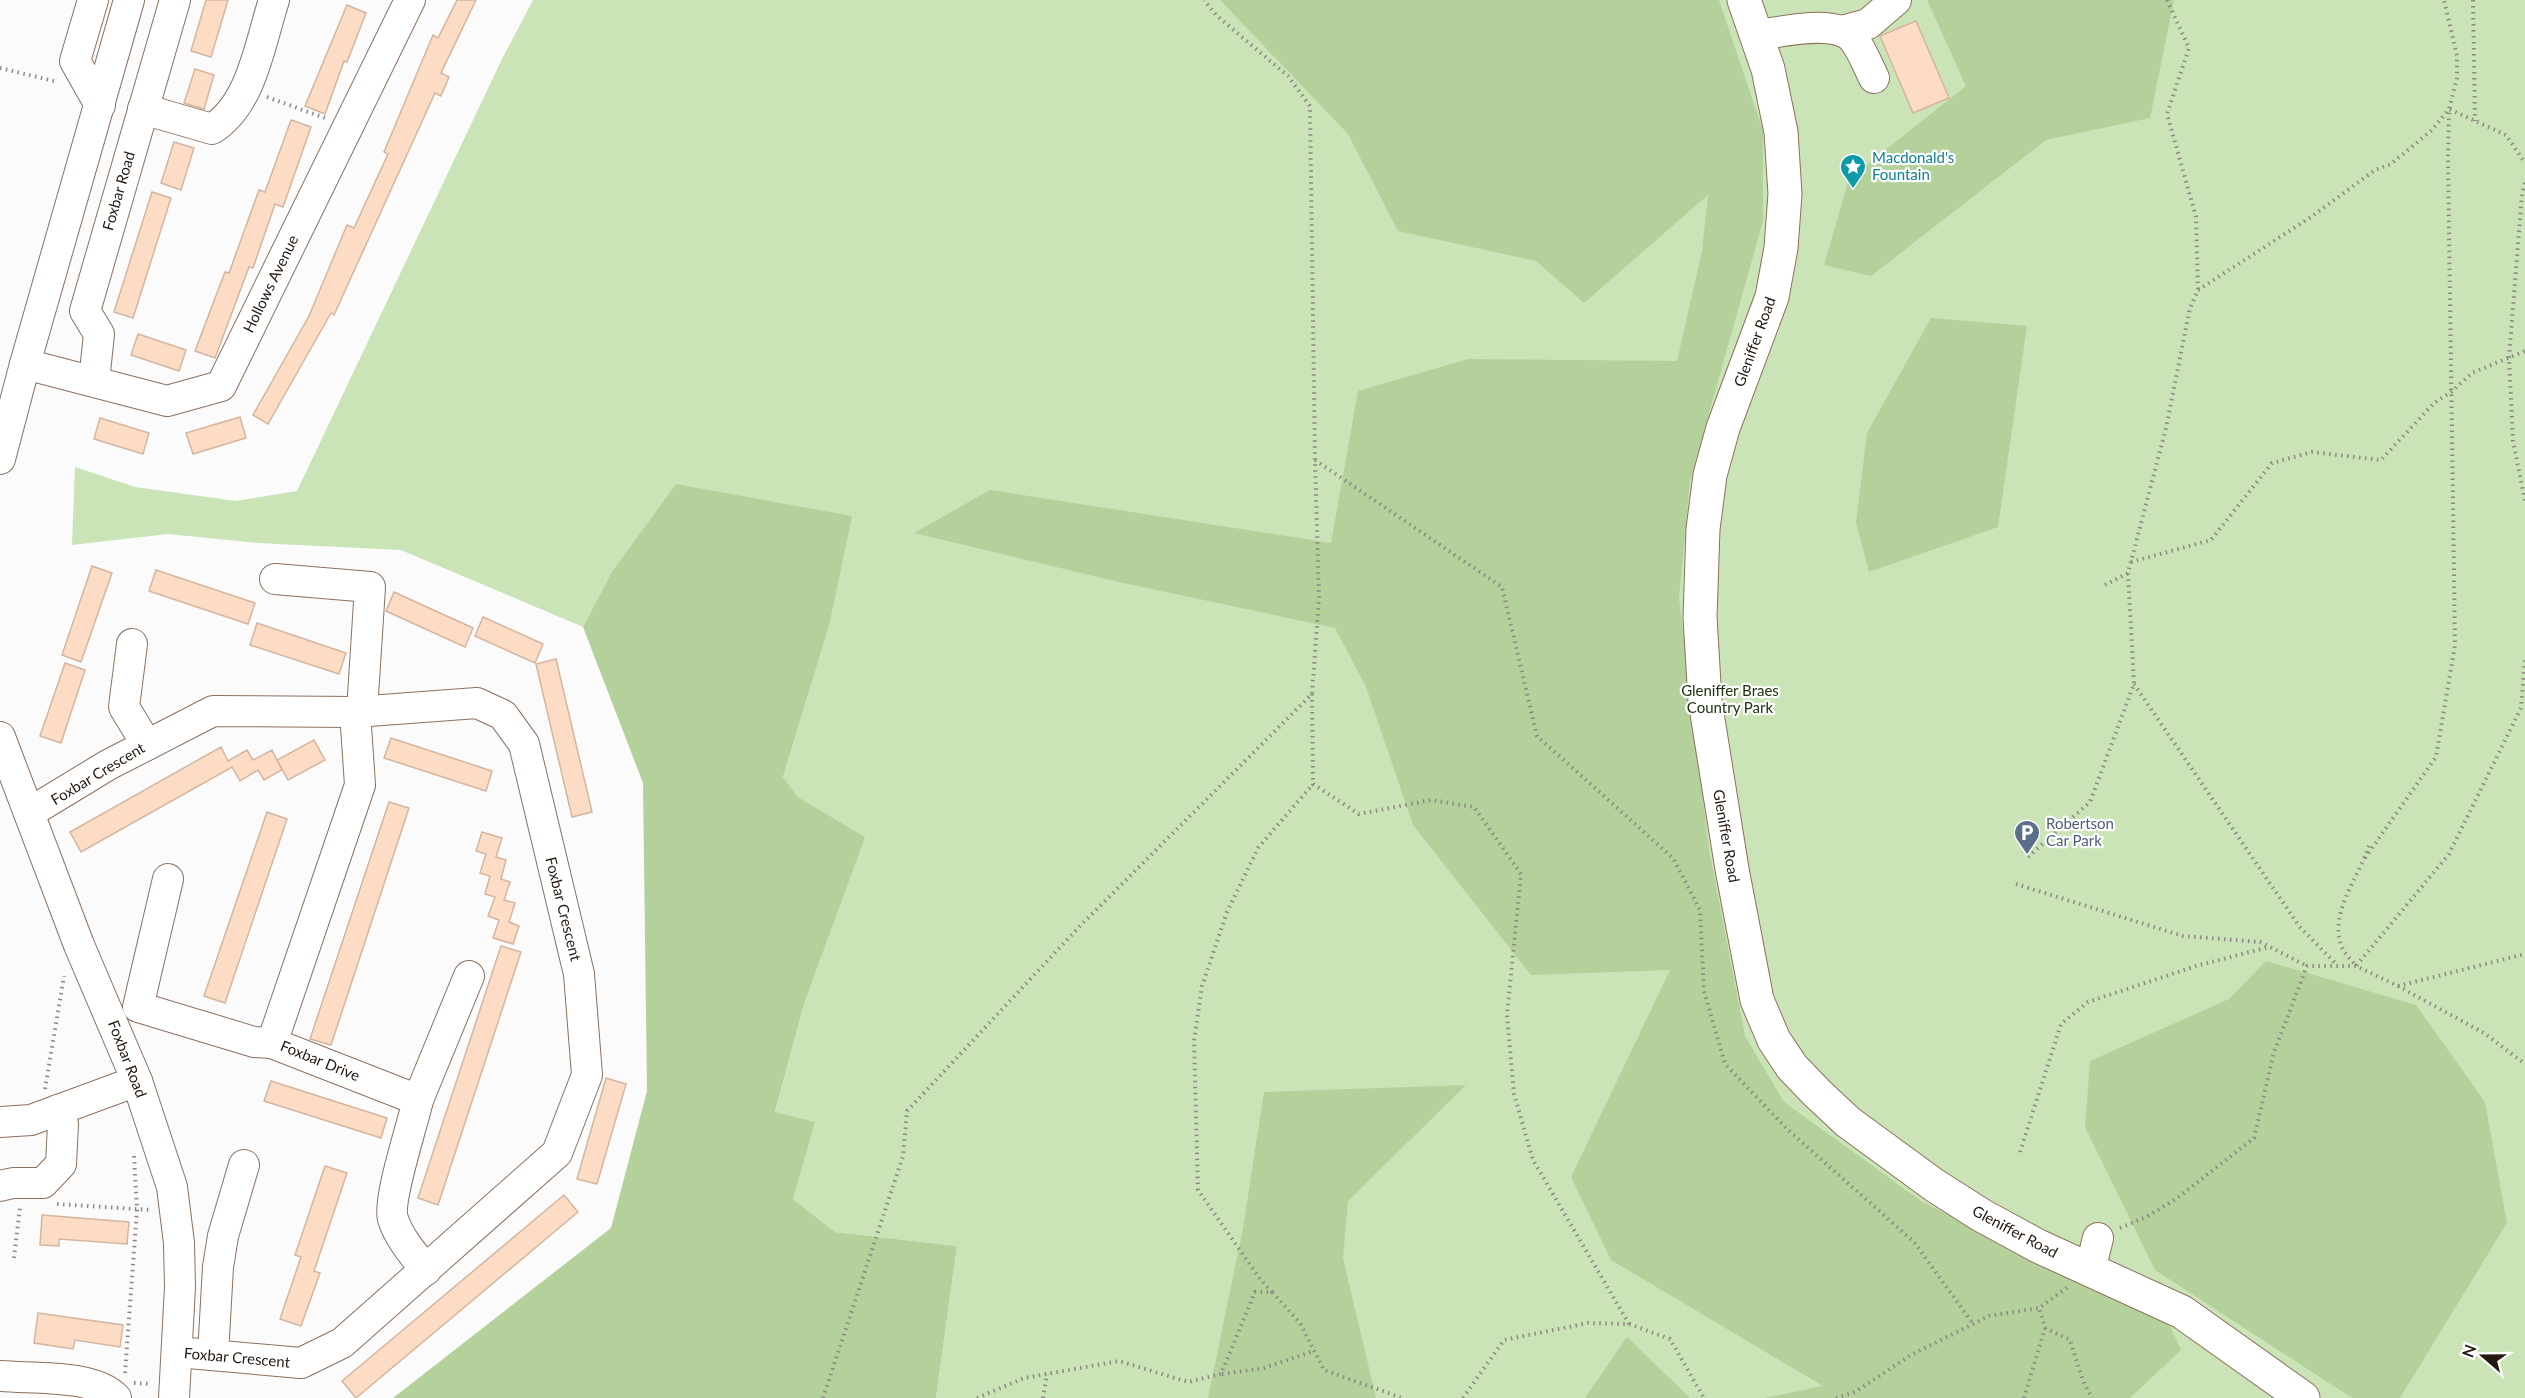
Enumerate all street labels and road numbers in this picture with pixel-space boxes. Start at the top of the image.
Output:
street label: Foxbar Road [98,149,138,232]
street label: Hollows Avenue [239,232,302,335]
street label: Gleniffer Road [1729,294,1779,389]
street label: Foxbar Crescent [47,738,148,808]
street label: Gleniffer Road [1710,788,1744,884]
street label: Foxbar Crescent [542,855,586,963]
street label: Foxbar Road [105,1017,151,1100]
street label: Foxbar Drive [278,1036,363,1084]
street label: Gleniffer Road [1970,1201,2061,1261]
street label: Foxbar Crescent [183,1343,292,1371]

